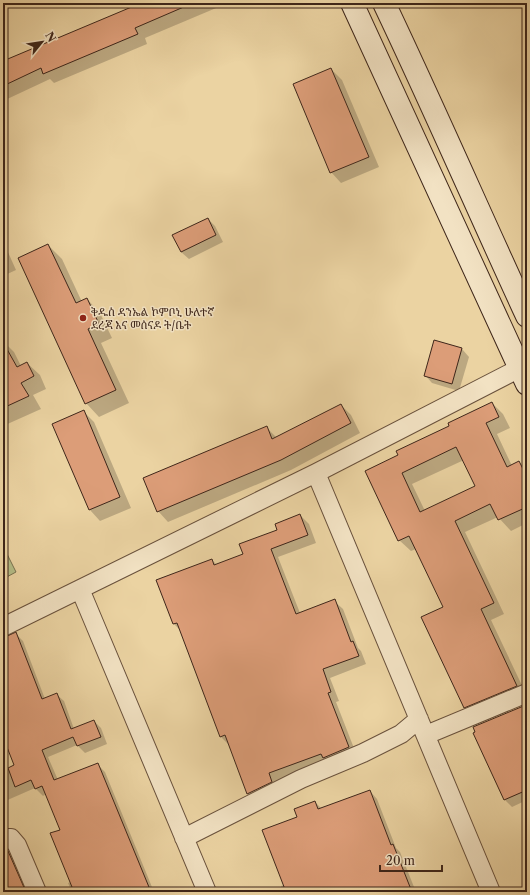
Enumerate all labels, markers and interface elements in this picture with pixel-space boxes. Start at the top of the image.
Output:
north arrow [22,22,62,62]
text: N [42,29,59,45]
place label: ቅዱስ ዳንኤል ኮምቦኒ ሁለተኛ ደረጃ እና መሰናዶ ት/ቤት [91,305,214,332]
marker: ቅዱስ ዳንኤል ኮምቦኒ ሁለተኛ ደረጃ እና መሰናዶ ት/ቤት [78,313,88,323]
scale bar [380,847,442,873]
text: 20 m [386,853,415,868]

